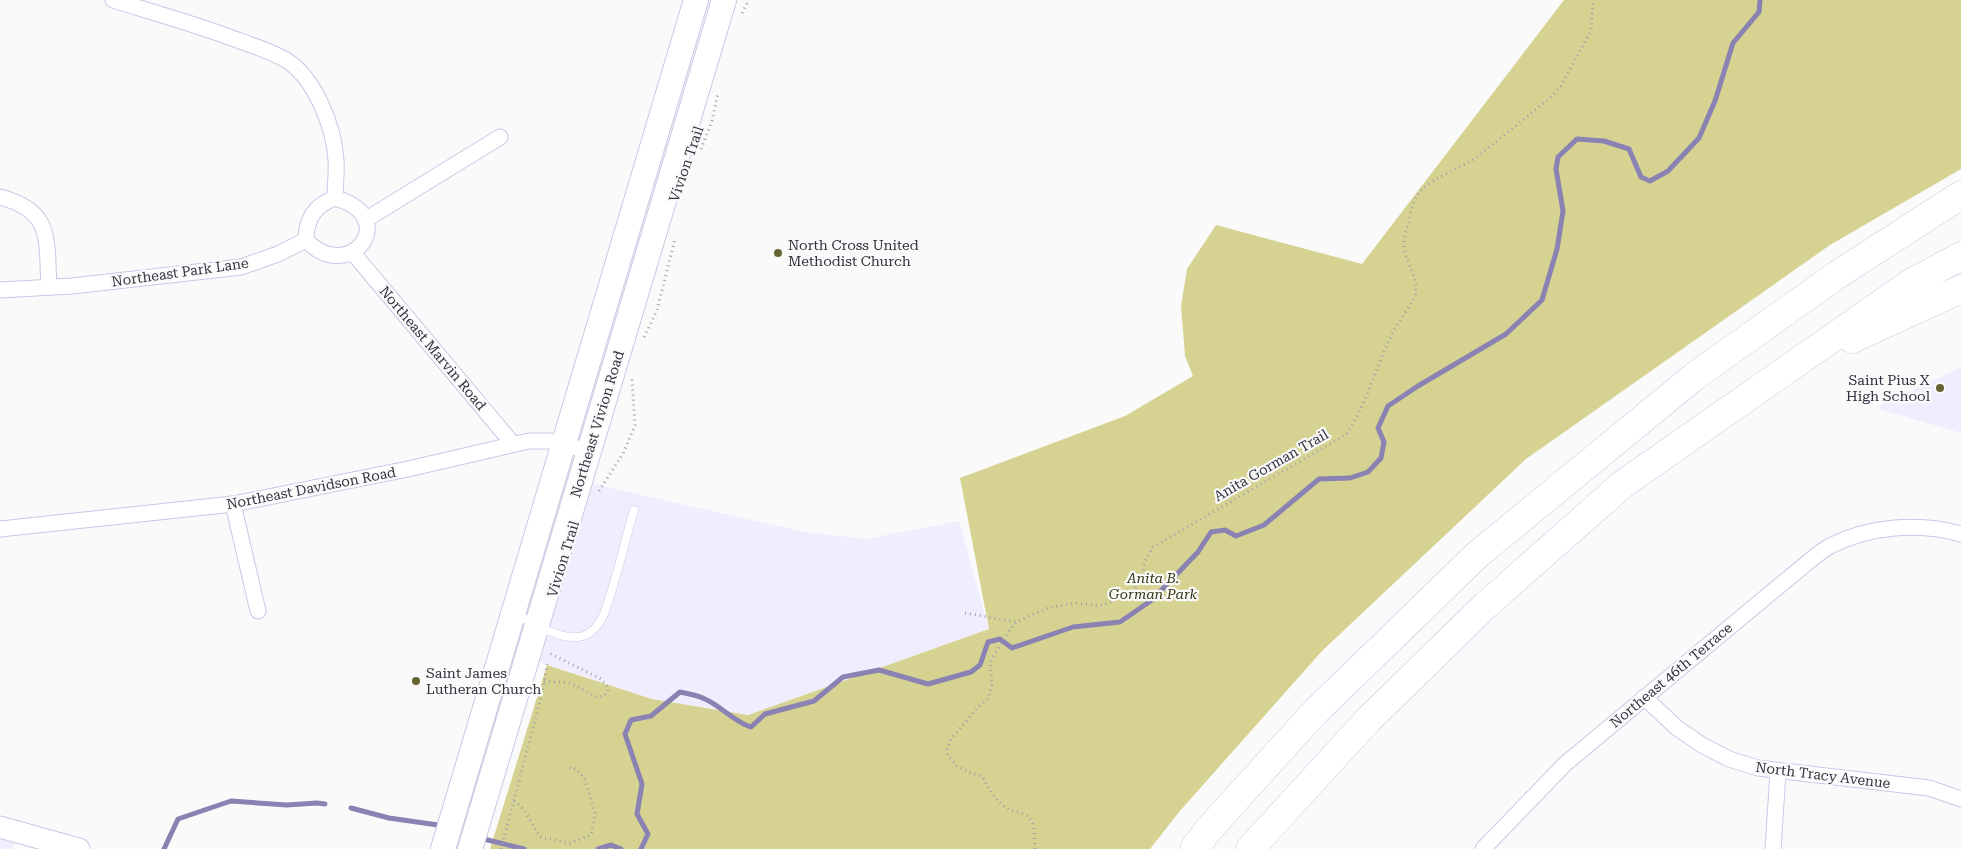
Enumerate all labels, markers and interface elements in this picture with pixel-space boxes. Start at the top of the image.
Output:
street label: Vivion Trail [666,123,707,204]
place label: North Cross United Methodist Church [788,237,919,269]
marker: North Cross United Methodist Church [772,247,784,259]
street label: Northeast Park Lane [111,254,250,290]
street label: Northeast Marvin Road [376,283,490,413]
street label: Northeast Vivion Road [567,349,627,499]
place label: Saint Pius X High School [1846,372,1931,404]
marker: Saint Pius X High School [1934,382,1946,394]
street label: Anita Gorman Trail [1211,425,1332,504]
street label: Northeast Davidson Road [225,464,397,512]
street label: Vivion Trail [544,518,582,599]
park label: Anita B. Gorman Park [1109,570,1198,602]
street label: Northeast 46th Terrace [1607,619,1736,731]
place label: Saint James Lutheran Church [426,665,541,697]
marker: Saint James Lutheran Church [410,675,422,687]
street label: North Tracy Avenue [1755,759,1892,791]

